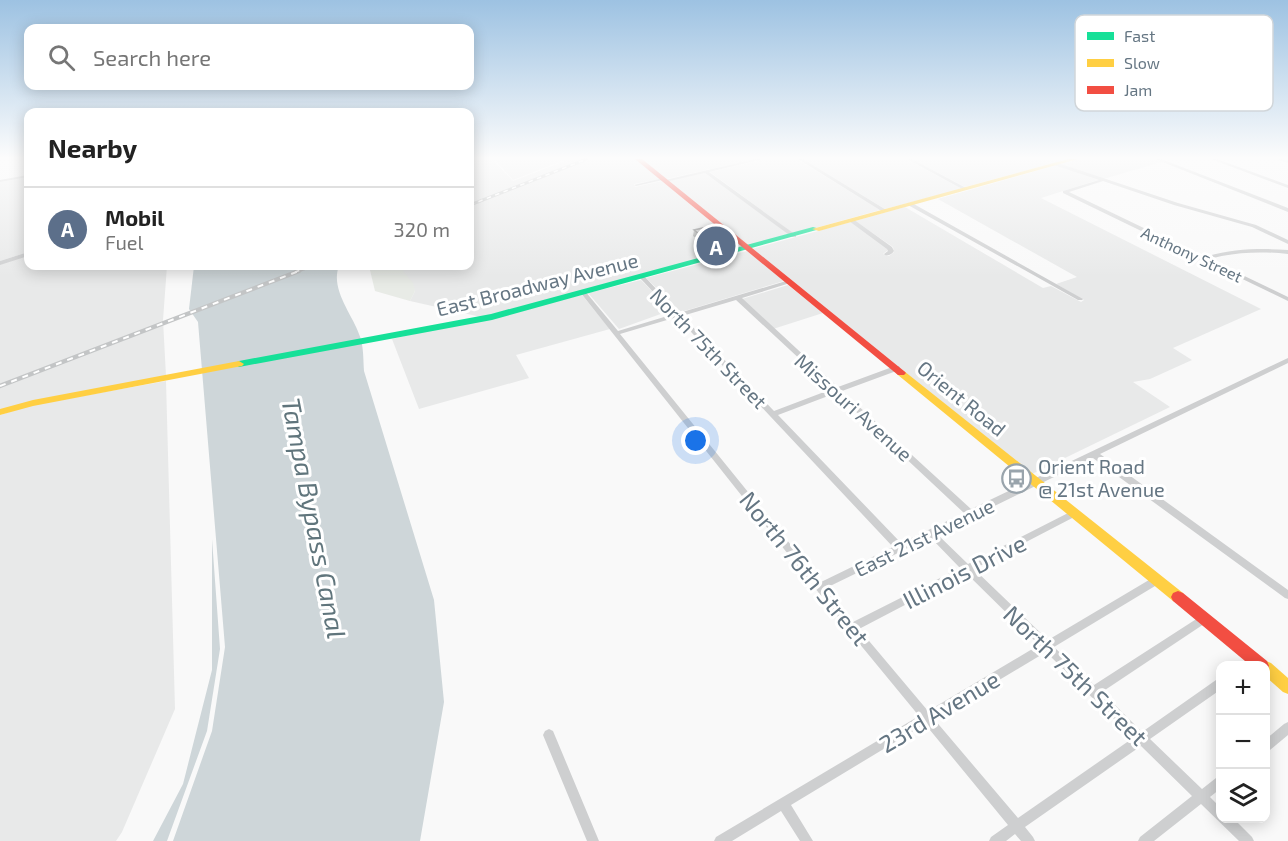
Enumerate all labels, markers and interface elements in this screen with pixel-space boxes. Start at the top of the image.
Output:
legend [1075,15,1273,111]
search box [24,24,474,90]
text: Fast [1124,26,1155,45]
icon: search [45,41,78,74]
text: Search here [93,44,211,70]
text: Slow [1124,53,1160,72]
text: Jam [1124,80,1152,99]
text: Nearby [48,132,137,163]
text: Mobil [105,204,164,230]
text: A [61,217,74,241]
text: 320 m [394,217,450,241]
street label: Anthony Street [1139,222,1245,286]
pin: A [696,224,736,268]
text: Fuel [105,230,144,254]
street label: East Broadway Avenue [434,247,640,321]
street label: North 75th Street [646,283,773,413]
street label: Missouri Avenue [790,348,918,466]
street label: Orient Road [913,355,1011,441]
water label: Tampa Bypass Canal [275,395,354,641]
your location [681,426,710,455]
place label: Orient Road @ 21st Avenue [1038,454,1165,501]
bus stop icon: Orient Road @ 21st Avenue [1001,462,1033,494]
street label: North 76th Street [734,485,876,651]
street label: East 21st Avenue [850,493,998,581]
street label: Illinois Drive [897,528,1031,614]
street label: North 75th Street [998,599,1154,751]
map controls [1216,661,1270,823]
button: + [1216,661,1270,715]
street label: 23rd Avenue [874,664,1004,758]
button: − [1216,715,1270,769]
button: layers [1216,769,1270,823]

